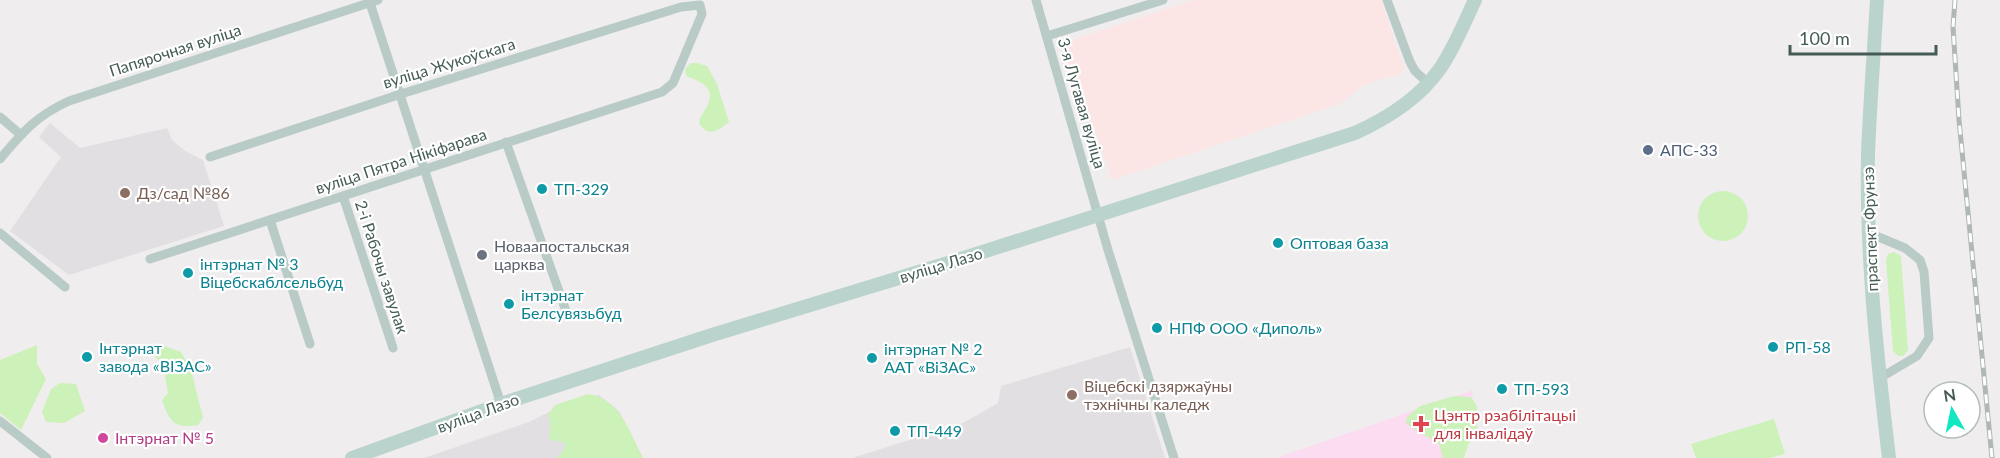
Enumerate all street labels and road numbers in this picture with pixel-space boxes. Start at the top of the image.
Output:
street label: Папярочная вуліца [106,19,243,80]
street label: вуліца Жукоўскага [380,33,517,92]
street label: 3-я Лугавая вуліца [1055,35,1110,171]
street label: вуліца Пятра Нікіфарава [313,124,489,197]
street label: праспект Фрунзэ [1858,166,1881,292]
street label: 2-і Рабочы завулак [352,198,413,336]
street label: вуліца Лазо [897,243,985,286]
street label: вуліца Лазо [434,389,521,436]

